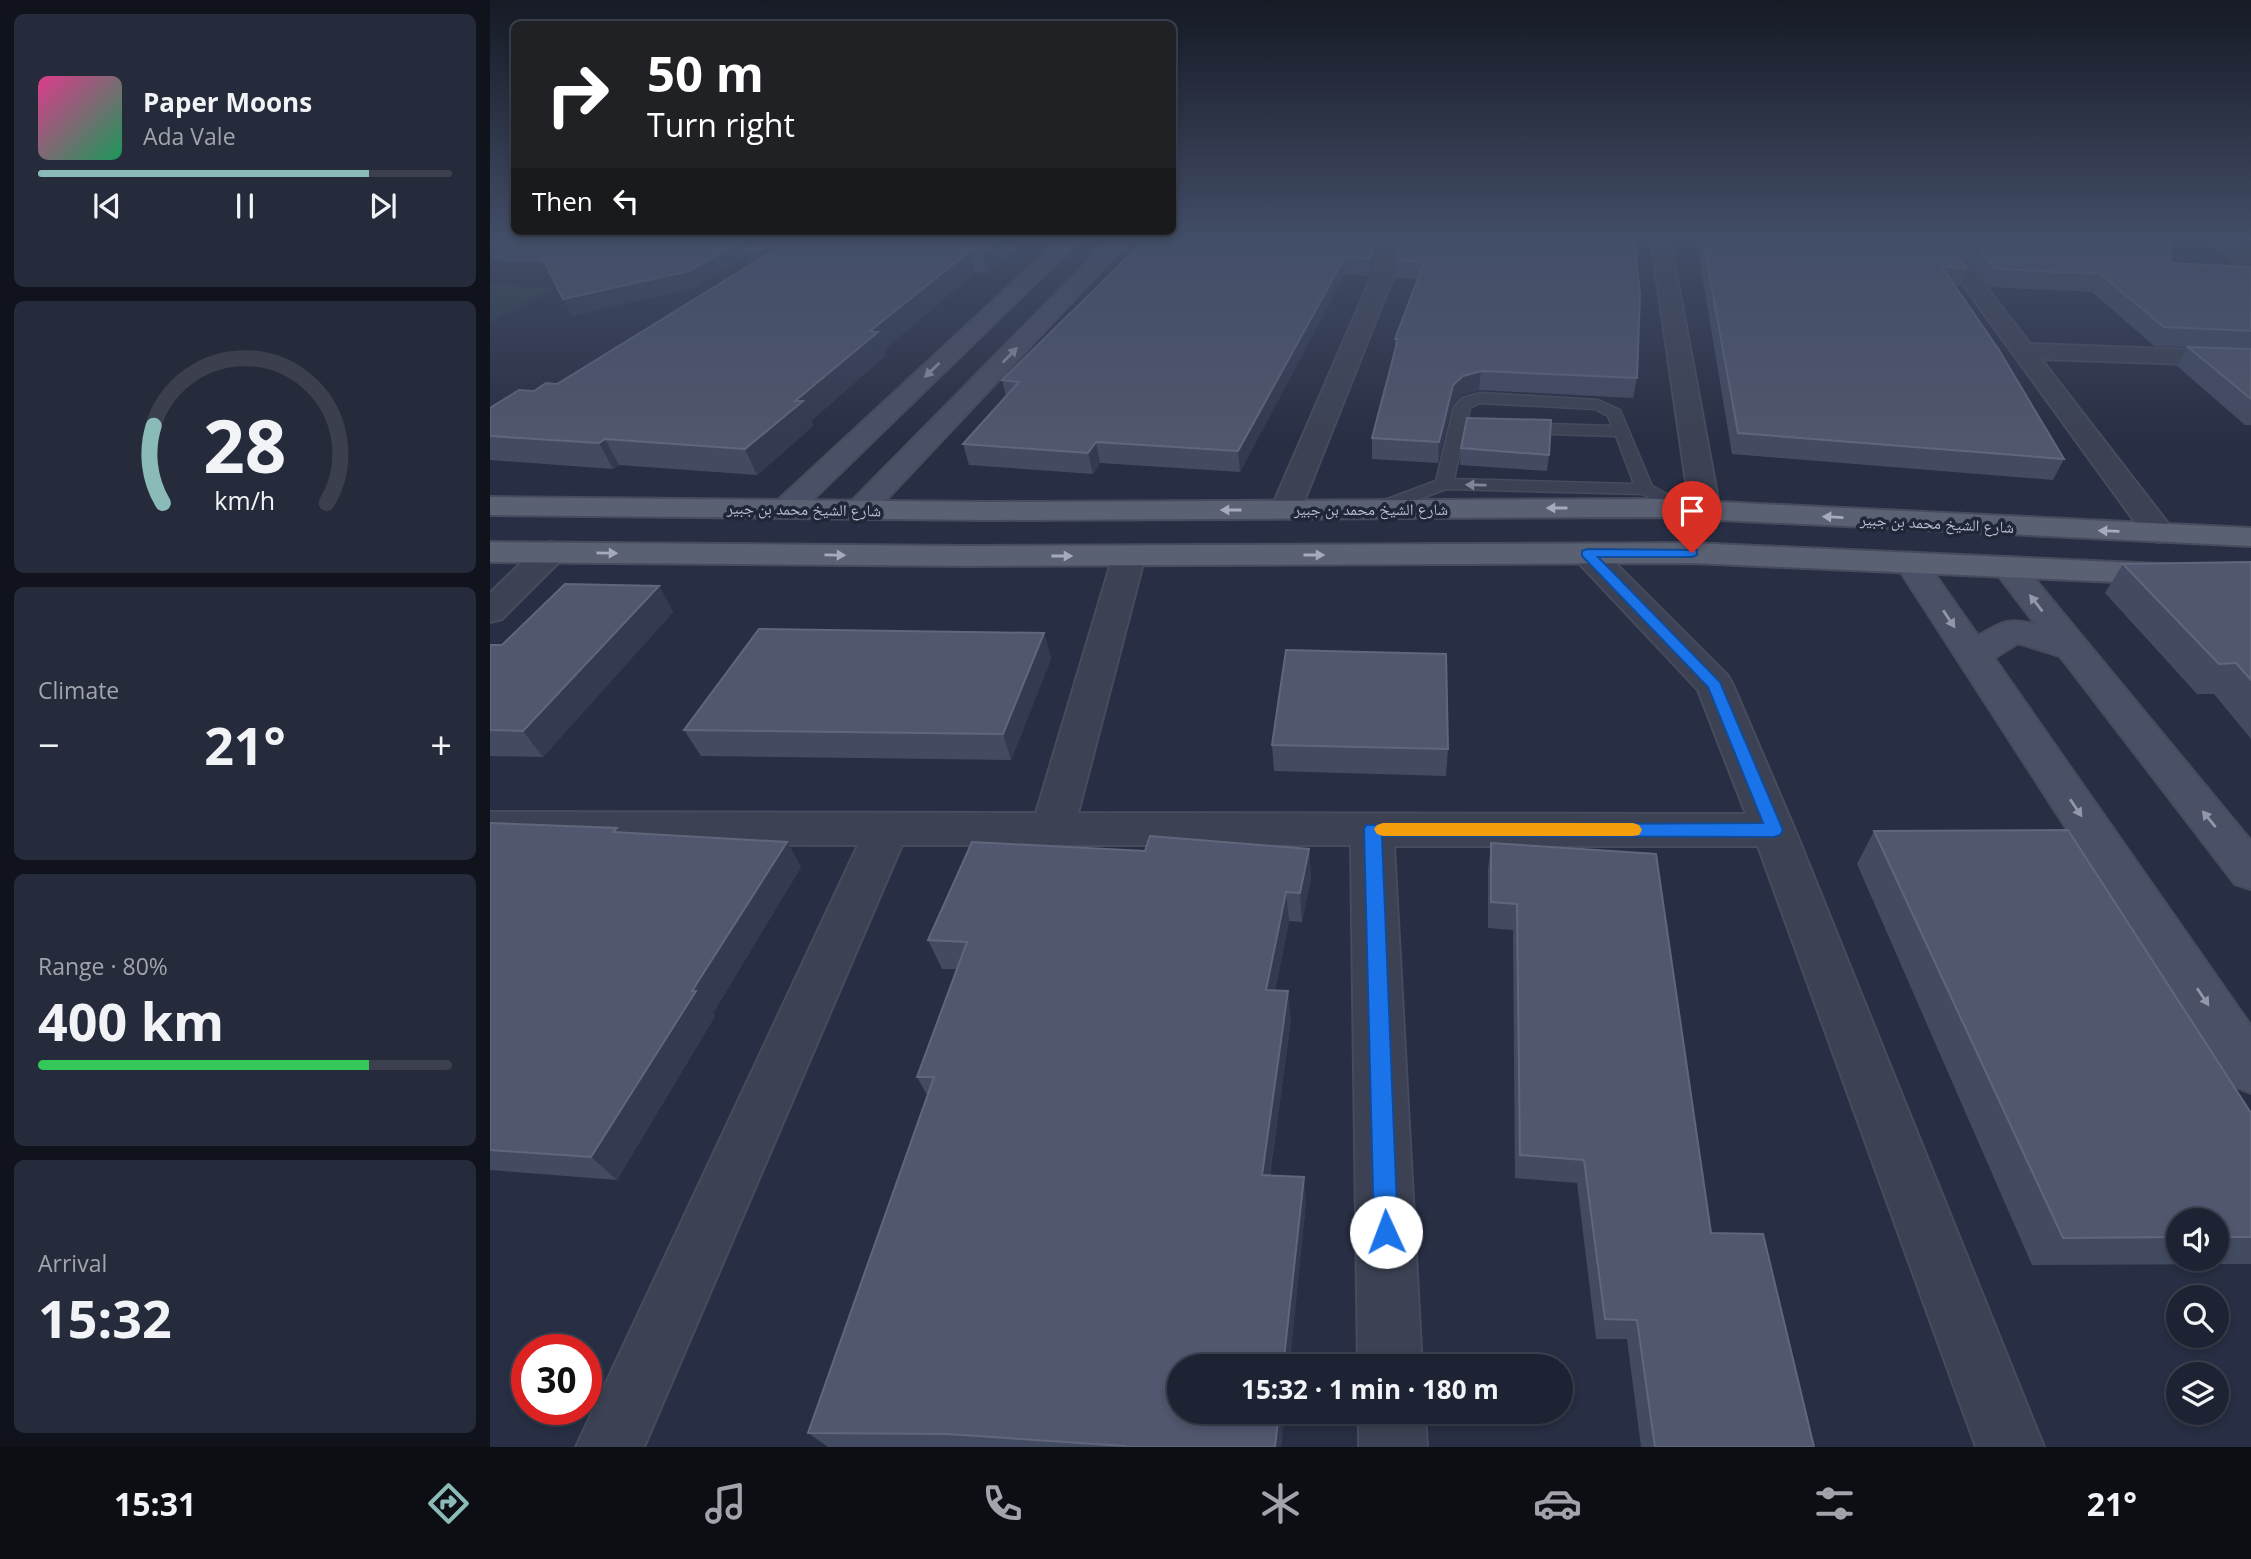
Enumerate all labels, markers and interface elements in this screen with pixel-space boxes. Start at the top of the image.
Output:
text: 50 m [647,40,764,106]
icon: right [532,49,623,140]
text: Paper Moons [143,84,312,120]
text: Turn right [647,103,795,146]
text: Ada Vale [143,120,236,152]
icon: left [607,182,645,220]
text: Then [532,183,593,219]
icon: previous [88,187,126,225]
icon: pause [226,187,264,225]
icon: next [364,187,402,225]
one-way arrow [1001,347,1017,364]
one-way arrow [924,362,941,379]
text: 28 [203,395,287,494]
one-way arrow [1465,479,1487,490]
pin [1662,481,1722,553]
text: km/h [215,483,275,517]
icon: arrive [1673,492,1711,530]
street label: شارع الشيخ محمد بن جبير [726,497,881,521]
street label: شارع الشيخ محمد بن جبير [1293,498,1448,520]
one-way arrow [1546,502,1568,514]
one-way arrow [1220,504,1242,516]
street label: شارع الشيخ محمد بن جبير [1858,508,2015,538]
one-way arrow [1822,512,1844,523]
one-way arrow [2098,526,2120,537]
one-way arrow [596,547,618,559]
one-way arrow [824,549,846,561]
one-way arrow [1303,549,1325,561]
one-way arrow [1051,550,1073,562]
one-way arrow [2029,594,2044,612]
one-way arrow [1942,610,1955,629]
text: Climate [38,674,119,706]
text: 21° [204,709,286,780]
text: − [38,718,60,770]
text: + [430,718,452,770]
one-way arrow [2069,799,2083,817]
one-way arrow [2201,810,2216,828]
text: Range · 80% [38,950,168,982]
text: 400 km [38,985,224,1056]
one-way arrow [2196,988,2210,1006]
position arrow [1349,1195,1423,1269]
map controls [2166,1208,2229,1425]
button: sound [2166,1208,2229,1271]
text: Arrival [38,1247,107,1279]
text: 15:32 [38,1282,172,1353]
button: search [2166,1285,2229,1348]
speed limit sign: 30 [511,1334,602,1425]
button: layers [2166,1362,2229,1425]
text: 15:32 · 1 min · 180 m [1241,1371,1499,1407]
icon: directions [424,1479,473,1528]
icon: music [701,1479,750,1528]
icon: phone [978,1479,1027,1528]
icon: climate [1256,1479,1305,1528]
icon: car [1533,1479,1582,1528]
icon: filters [1810,1479,1859,1528]
text: 15:31 [114,1482,196,1525]
text: 21° [2087,1482,2137,1525]

